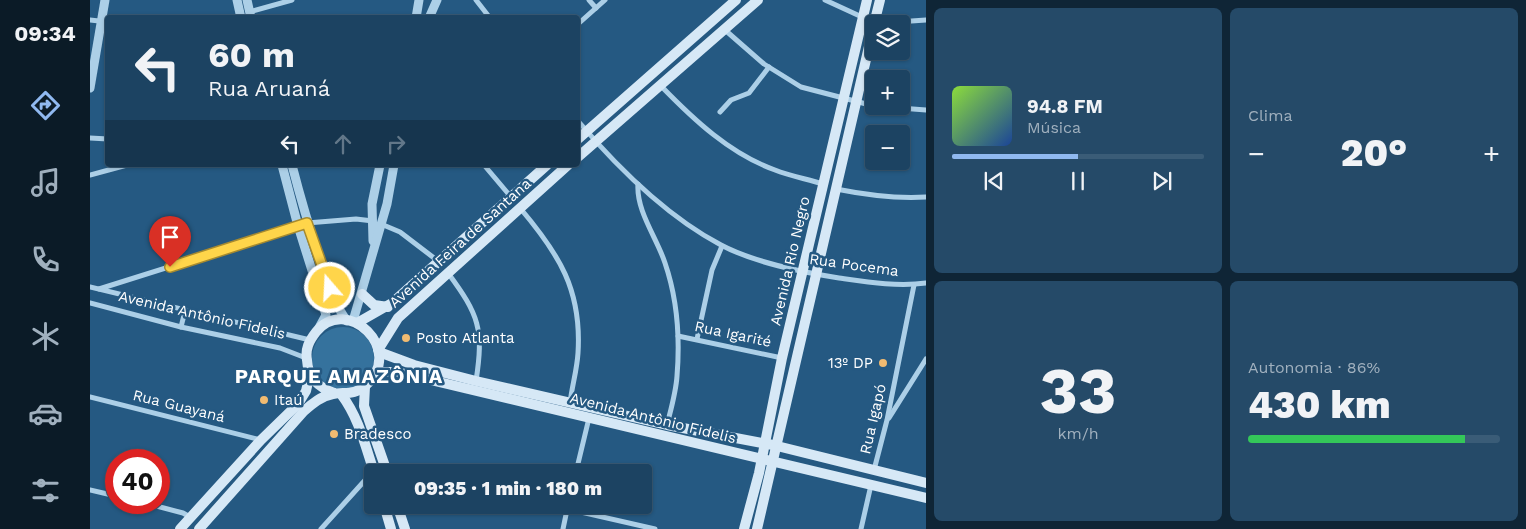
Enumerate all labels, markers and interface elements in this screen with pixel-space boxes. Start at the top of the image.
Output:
map controls [865,15,910,170]
button: layers [865,15,910,60]
text: 09:34 [14,21,76,46]
text: 60 m [208,34,295,76]
icon: left [125,35,190,100]
button: + [865,70,910,115]
text: Rua Aruaná [208,76,330,101]
icon: directions [28,88,63,123]
text: 94.8 FM [1027,95,1103,118]
text: Clima [1248,106,1292,125]
text: Música [1027,118,1081,137]
button: − [865,125,910,170]
icon: left [276,130,304,158]
icon: ahead [329,130,357,158]
icon: right [382,130,410,158]
text: 20° [1341,131,1407,175]
text: − [1248,137,1265,170]
text: + [1483,137,1500,170]
icon: music [28,165,63,200]
icon: previous [980,167,1008,195]
icon: pause [1064,167,1092,195]
icon: next [1148,167,1176,195]
street label: Avenida Feira de Santana [385,174,535,312]
street label: Avenida Rio Negro [766,195,814,327]
pin [149,216,191,267]
icon: arrive [156,223,184,251]
icon: phone [28,242,63,277]
street label: Rua Pocema [808,250,900,280]
position arrow [303,261,355,313]
street label: Avenida Antônio Fidelis [117,287,287,343]
street label: Rua Igarité [693,317,773,351]
icon: climate [28,319,63,354]
place label: Posto Atlanta [416,329,515,347]
marker: Posto Atlanta [400,332,412,344]
text: 33 [1039,353,1117,429]
place label: 13º DP [828,354,873,372]
marker: 13º DP [877,357,889,369]
text: Autonomia · 86% [1248,358,1380,377]
district label: PARQUE AMAZÔNIA [235,364,443,388]
street label: Rua Igapó [856,382,890,456]
text: 430 km [1248,383,1391,427]
street label: Rua Guayaná [131,386,227,426]
street label: Avenida Antônio Fidelis [568,389,738,447]
place label: Itaú [274,391,302,409]
marker: Itaú [258,394,270,406]
icon: car [28,396,63,431]
text: km/h [1057,424,1099,443]
place label: Bradesco [344,425,412,443]
marker: Bradesco [328,428,340,440]
speed limit sign: 40 [105,449,170,514]
icon: filters [28,473,63,508]
text: 09:35 · 1 min · 180 m [414,477,602,500]

